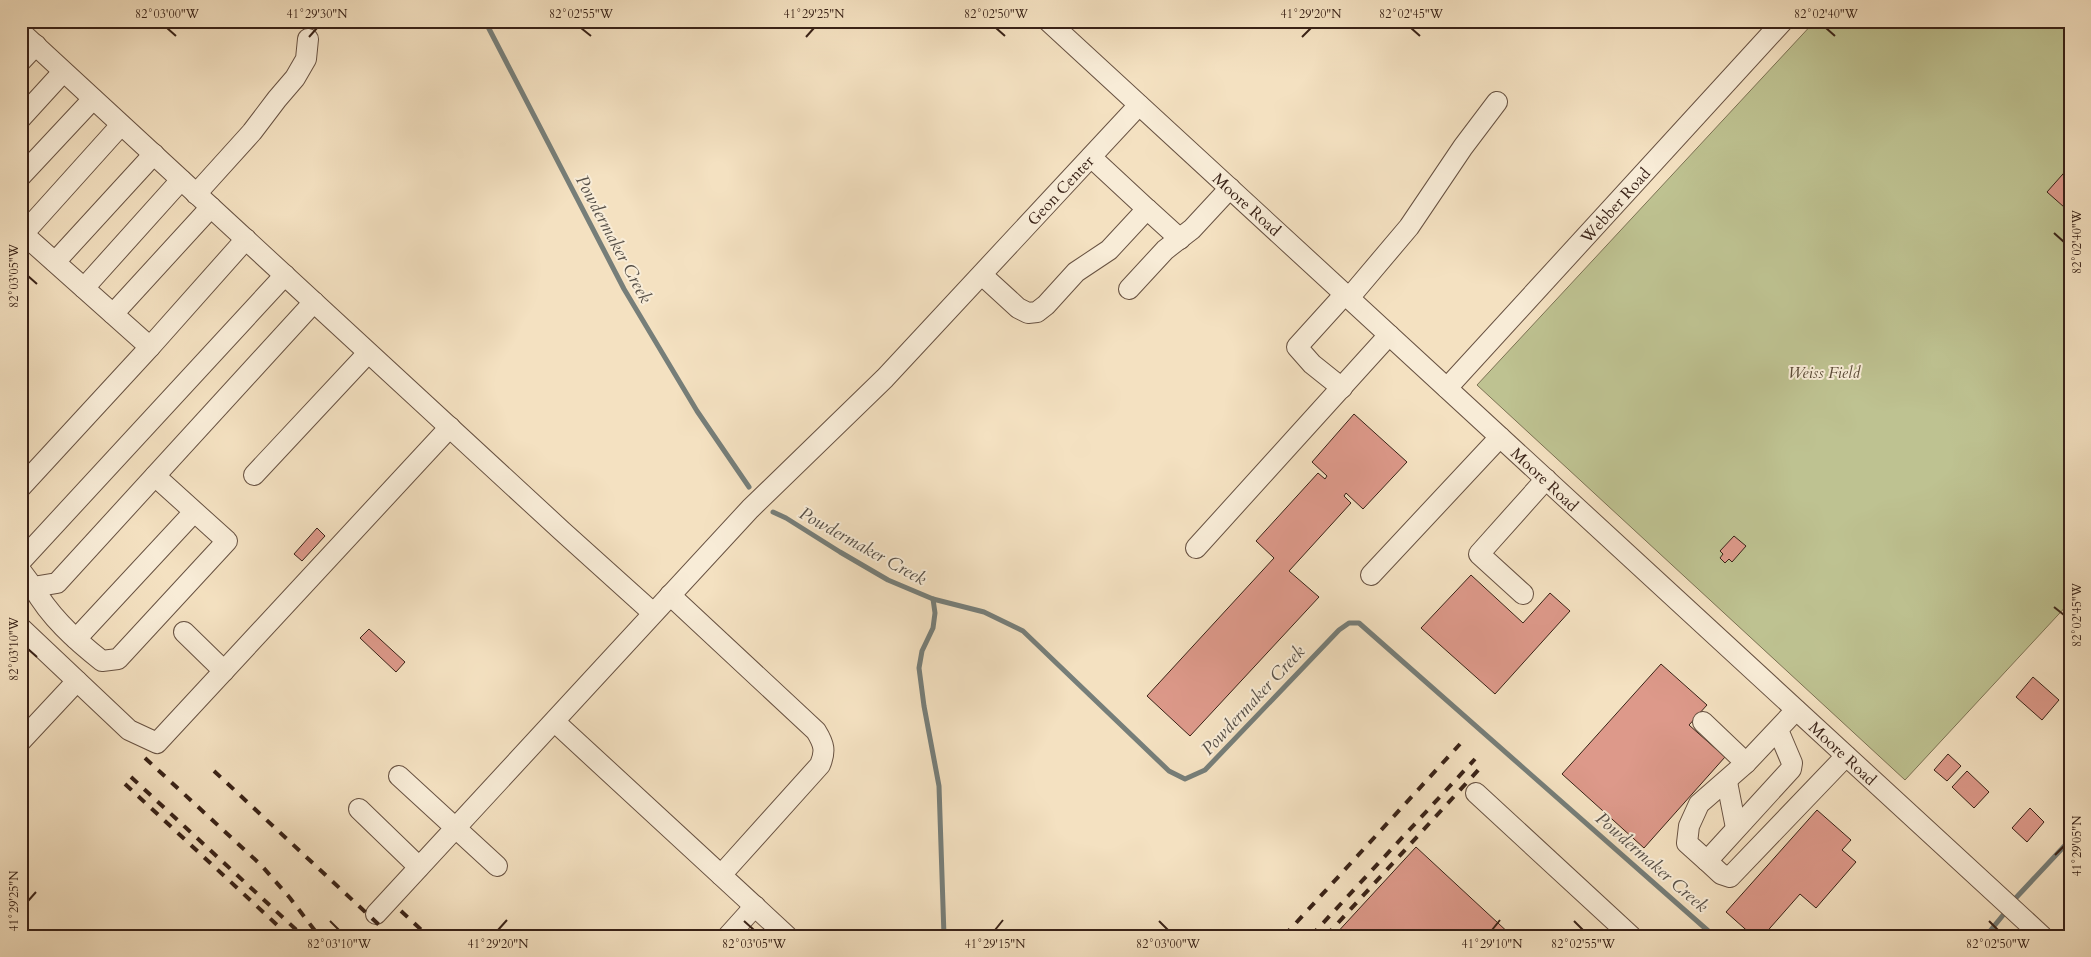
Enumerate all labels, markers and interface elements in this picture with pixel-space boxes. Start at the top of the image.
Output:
text: 82°03'00"W [135,6,200,22]
text: 41°29'30"N [287,6,348,22]
text: 82°02'55"W [549,6,614,22]
text: 41°29'25"N [784,6,845,22]
text: 82°02'50"W [964,6,1029,22]
text: 41°29'20"N [1281,6,1342,22]
text: 82°02'45"W [1379,6,1444,22]
text: 82°02'40"W [1794,6,1859,22]
street label: Geon Center [1022,151,1099,231]
street label: Webber Road [1575,163,1656,249]
street label: Moore Road [1207,168,1286,242]
water label: Powdermaker Creek [569,171,658,308]
text: 82°02'40"W [2069,209,2085,274]
text: 82°03'05"W [6,243,22,308]
park label: Weiss Field [1788,362,1861,384]
street label: Moore Road [1506,443,1583,517]
water label: Powdermaker Creek [795,501,931,592]
text: 82°02'45"W [2069,582,2085,647]
text: 82°03'10"W [6,616,22,681]
water label: Powdermaker Creek [1196,640,1311,761]
street label: Moore Road [1804,717,1881,791]
water label: Powdermaker Creek [1590,806,1713,918]
text: 41°29'05"N [2069,815,2085,876]
text: 41°29'25"N [6,870,22,931]
text: 82°03'10"W [307,936,372,952]
text: 41°29'20"N [468,936,529,952]
text: 82°03'05"W [722,936,787,952]
text: 41°29'15"N [965,936,1026,952]
text: 82°03'00"W [1136,936,1201,952]
text: 41°29'10"N [1462,936,1523,952]
text: 82°02'55"W [1551,936,1616,952]
text: 82°02'50"W [1966,936,2031,952]

